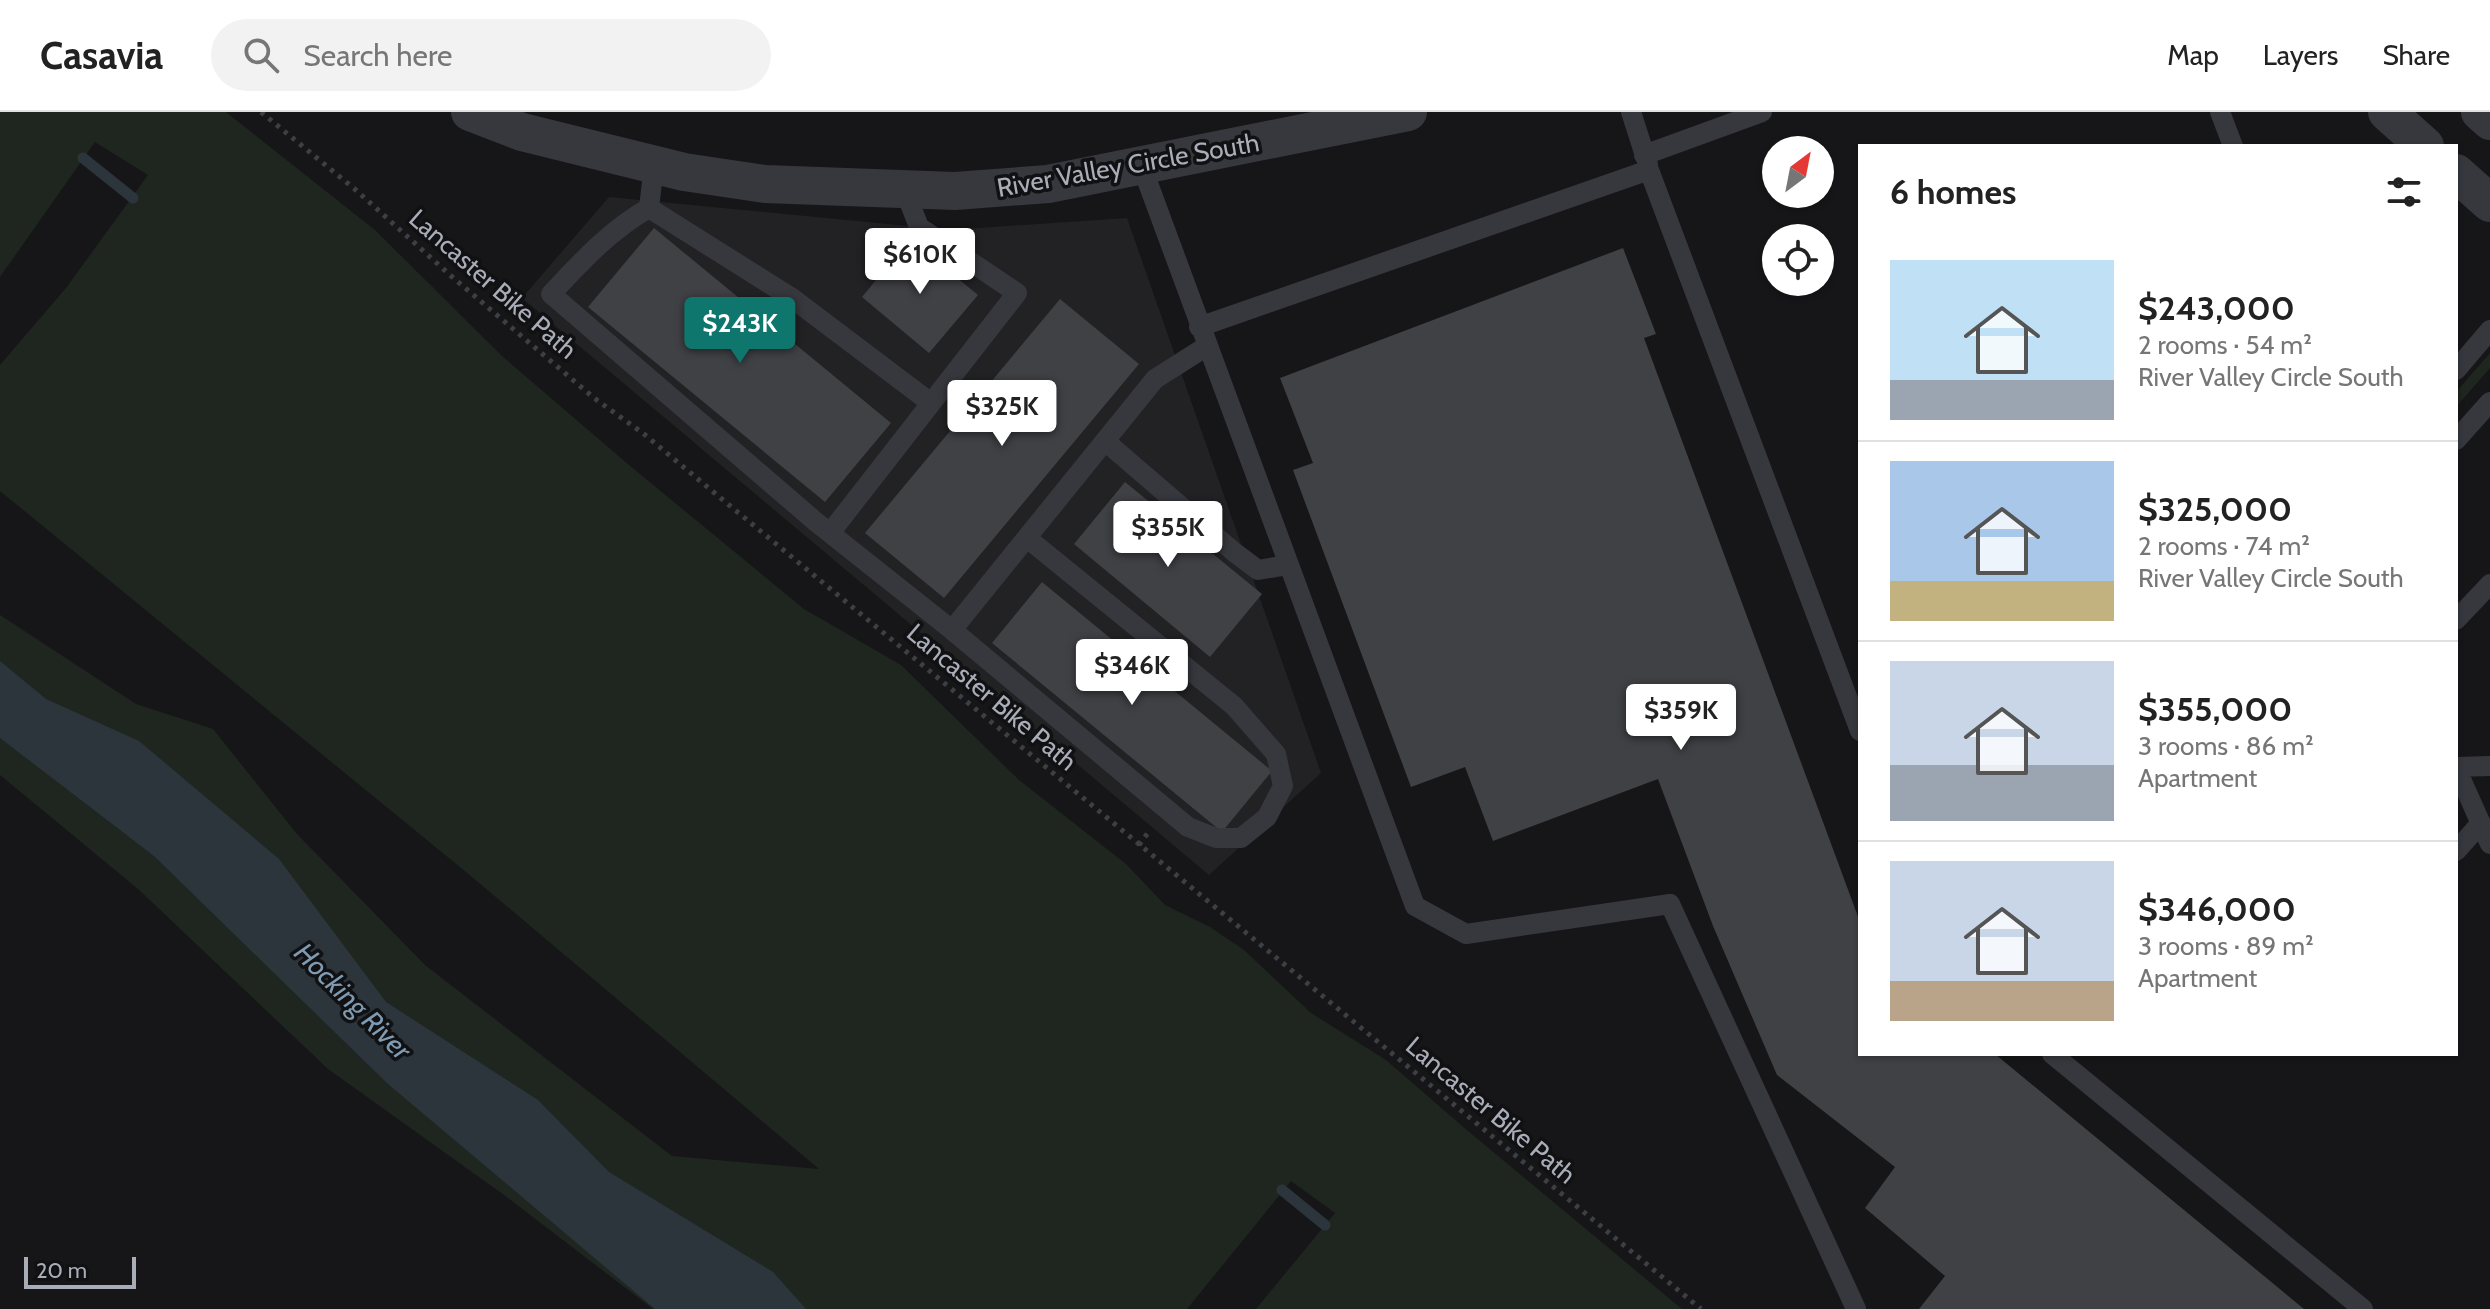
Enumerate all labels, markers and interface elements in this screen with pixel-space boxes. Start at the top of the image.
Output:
search box [211,19,771,91]
text: Casavia [40,32,163,79]
icon: search [239,33,283,77]
text: Search here [303,37,452,74]
text: Map [2167,38,2219,72]
text: Layers [2263,38,2338,72]
text: Share [2382,38,2450,72]
street label: River Valley Circle South [994,126,1262,204]
north arrow [1762,136,1834,208]
map controls [1762,136,1834,296]
icon: filters [2382,170,2426,214]
text: 6 homes [1890,171,2016,213]
street label: Lancaster Bike Path [403,202,583,366]
button: locate [1762,224,1834,296]
pin: $610K [864,228,976,296]
text: $610K [883,238,957,270]
text: $243,000 [2138,287,2295,329]
icon: home [1954,292,2050,388]
pin: $243K [684,297,796,365]
text: $243K [702,307,778,339]
text: 2 rooms · 54 m² [2138,329,2312,361]
text: River Valley Circle South [2138,361,2404,393]
pin: $325K [946,380,1058,448]
text: $325K [965,390,1039,422]
text: $325,000 [2138,488,2292,530]
icon: home [1954,493,2050,589]
pin: $355K [1112,501,1224,569]
text: $355K [1131,511,1205,543]
text: 2 rooms · 74 m² [2138,530,2310,562]
text: River Valley Circle South [2138,562,2404,594]
street label: Lancaster Bike Path [901,617,1083,777]
pin: $346K [1076,639,1188,707]
text: $346K [1094,649,1170,681]
pin: $359K [1625,684,1737,752]
text: $355,000 [2138,688,2292,730]
icon: home [1954,693,2050,789]
text: $359K [1644,694,1718,726]
text: 3 rooms · 86 m² [2138,730,2314,762]
text: Apartment [2138,762,2257,794]
text: $346,000 [2138,888,2296,930]
icon: home [1954,893,2050,989]
text: 3 rooms · 89 m² [2138,930,2314,962]
water label: Hocking River [288,936,419,1067]
text: Apartment [2138,962,2257,994]
street label: Lancaster Bike Path [1400,1030,1582,1190]
scale bar [24,1253,136,1289]
text: 20 m [36,1257,87,1284]

